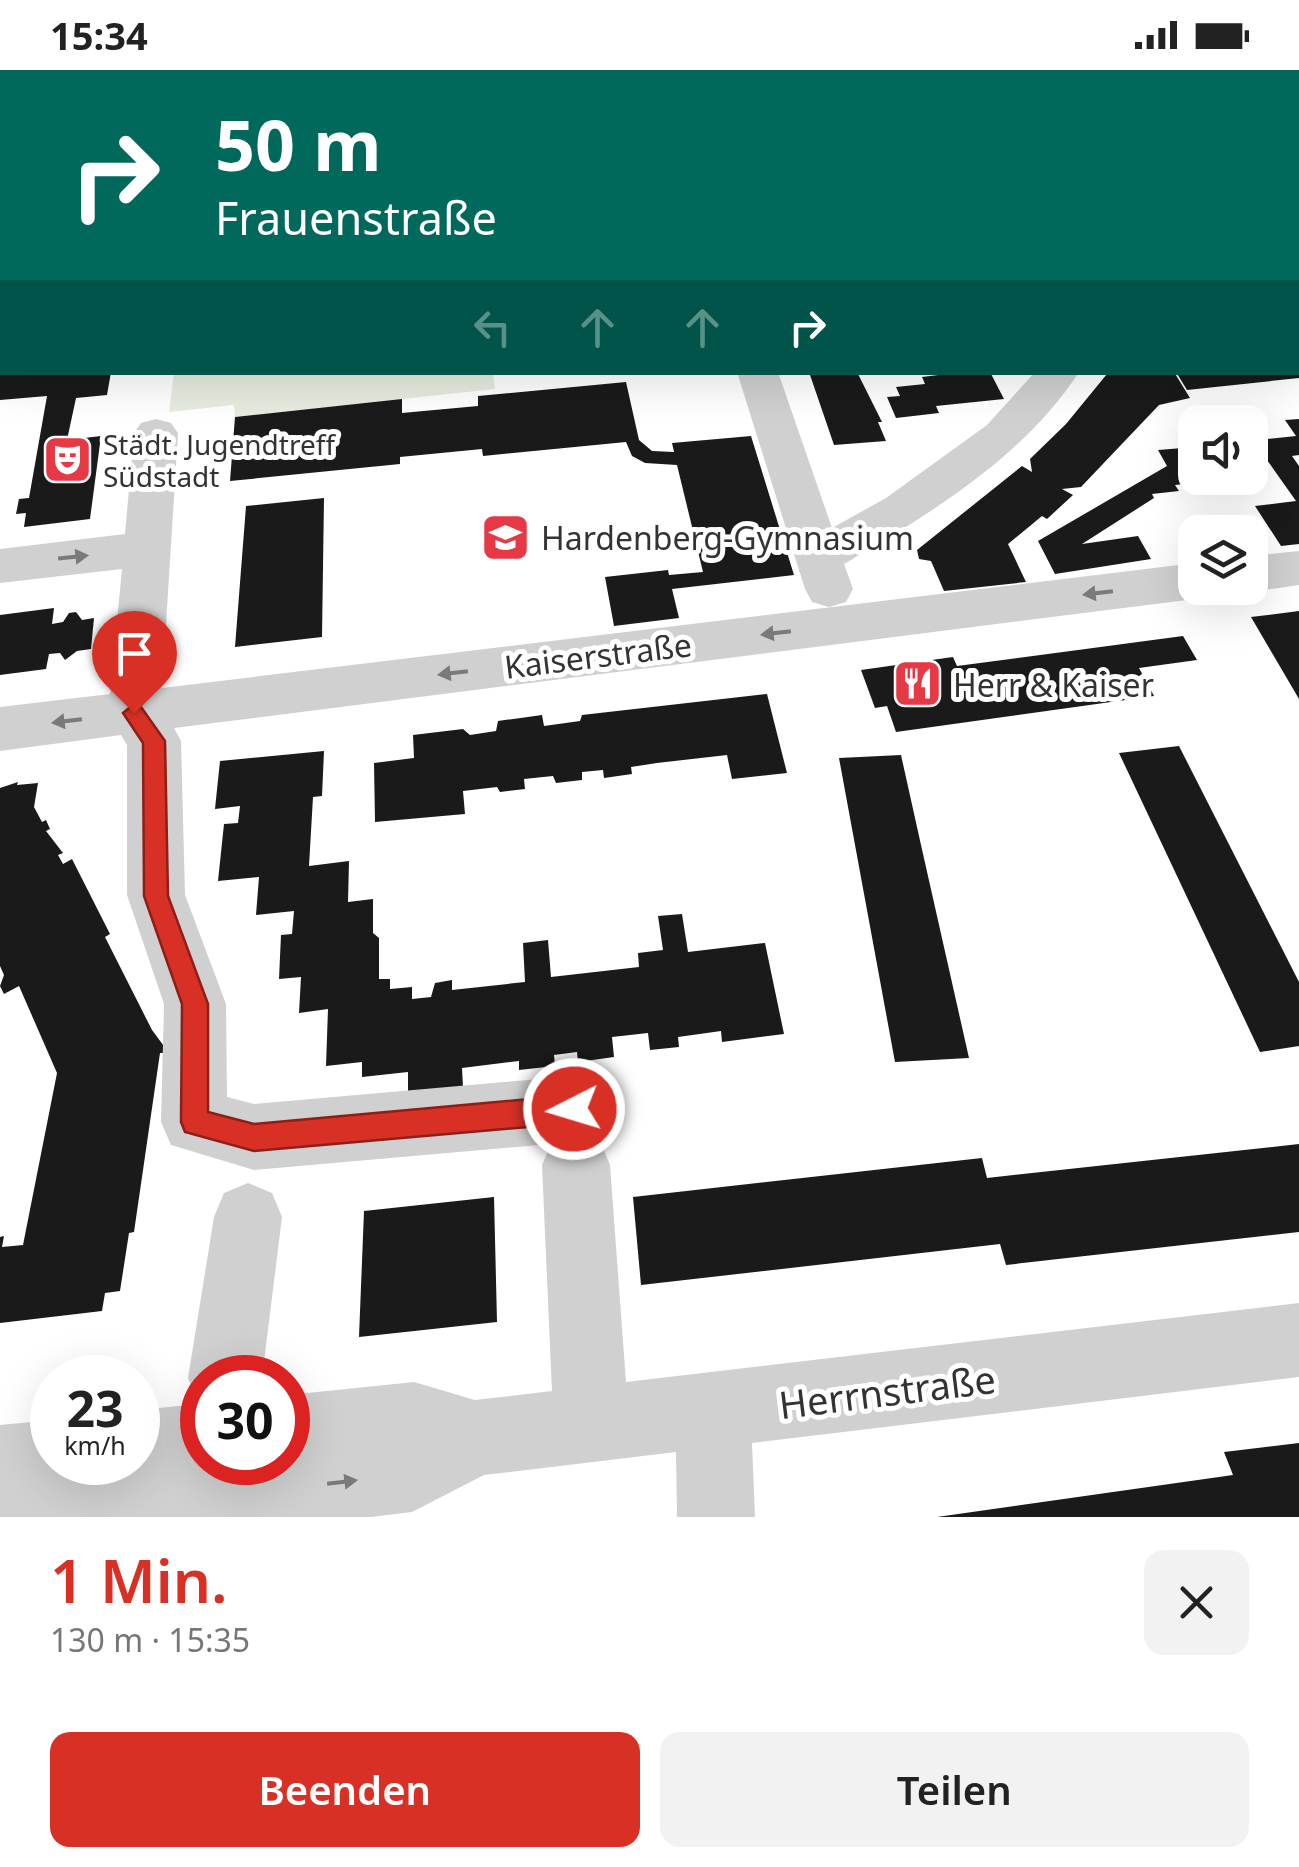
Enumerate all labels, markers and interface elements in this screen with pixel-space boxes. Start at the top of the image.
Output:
text: 15:34 [50,9,148,61]
text: 50 m [215,96,382,192]
icon: right [50,110,180,240]
text: Frauenstraße [215,187,497,248]
icon: left [465,300,520,355]
icon: ahead [570,300,625,355]
icon: ahead [675,300,730,355]
icon: right [780,300,835,355]
map controls [1178,405,1268,605]
button: sound [1178,405,1268,495]
place label: Städt. Jugendtreff Südstadt [103,425,337,495]
theatre icon: Städt. Jugendtreff Südstadt [42,434,94,486]
school or university icon: Hardenberg-Gymnasium [480,511,532,563]
button: layers [1178,515,1268,605]
place label: Hardenberg-Gymnasium [541,516,914,559]
one-way arrow [57,549,89,565]
one-way arrow [1082,585,1114,601]
pin [92,611,177,714]
street label: Kaiserstraße [502,622,694,688]
one-way arrow [759,625,791,641]
icon: arrive [107,626,162,681]
restaurant icon: Herr & Kaiser [892,658,944,710]
place label: Herr & Kaiser [953,663,1154,706]
one-way arrow [437,666,469,682]
one-way arrow [50,713,82,729]
position arrow [522,1057,626,1161]
street label: Herrnstraße [776,1352,998,1430]
speed limit sign: 30 [180,1355,310,1485]
text: 23 [66,1374,124,1442]
text: km/h [64,1428,126,1462]
one-way arrow [326,1473,358,1489]
text: 1 Min. [50,1539,227,1621]
button: close [1144,1550,1249,1655]
text: 130 m · 15:35 [50,1618,250,1661]
button: Beenden [50,1732,640,1847]
button: Teilen [660,1732,1249,1847]

